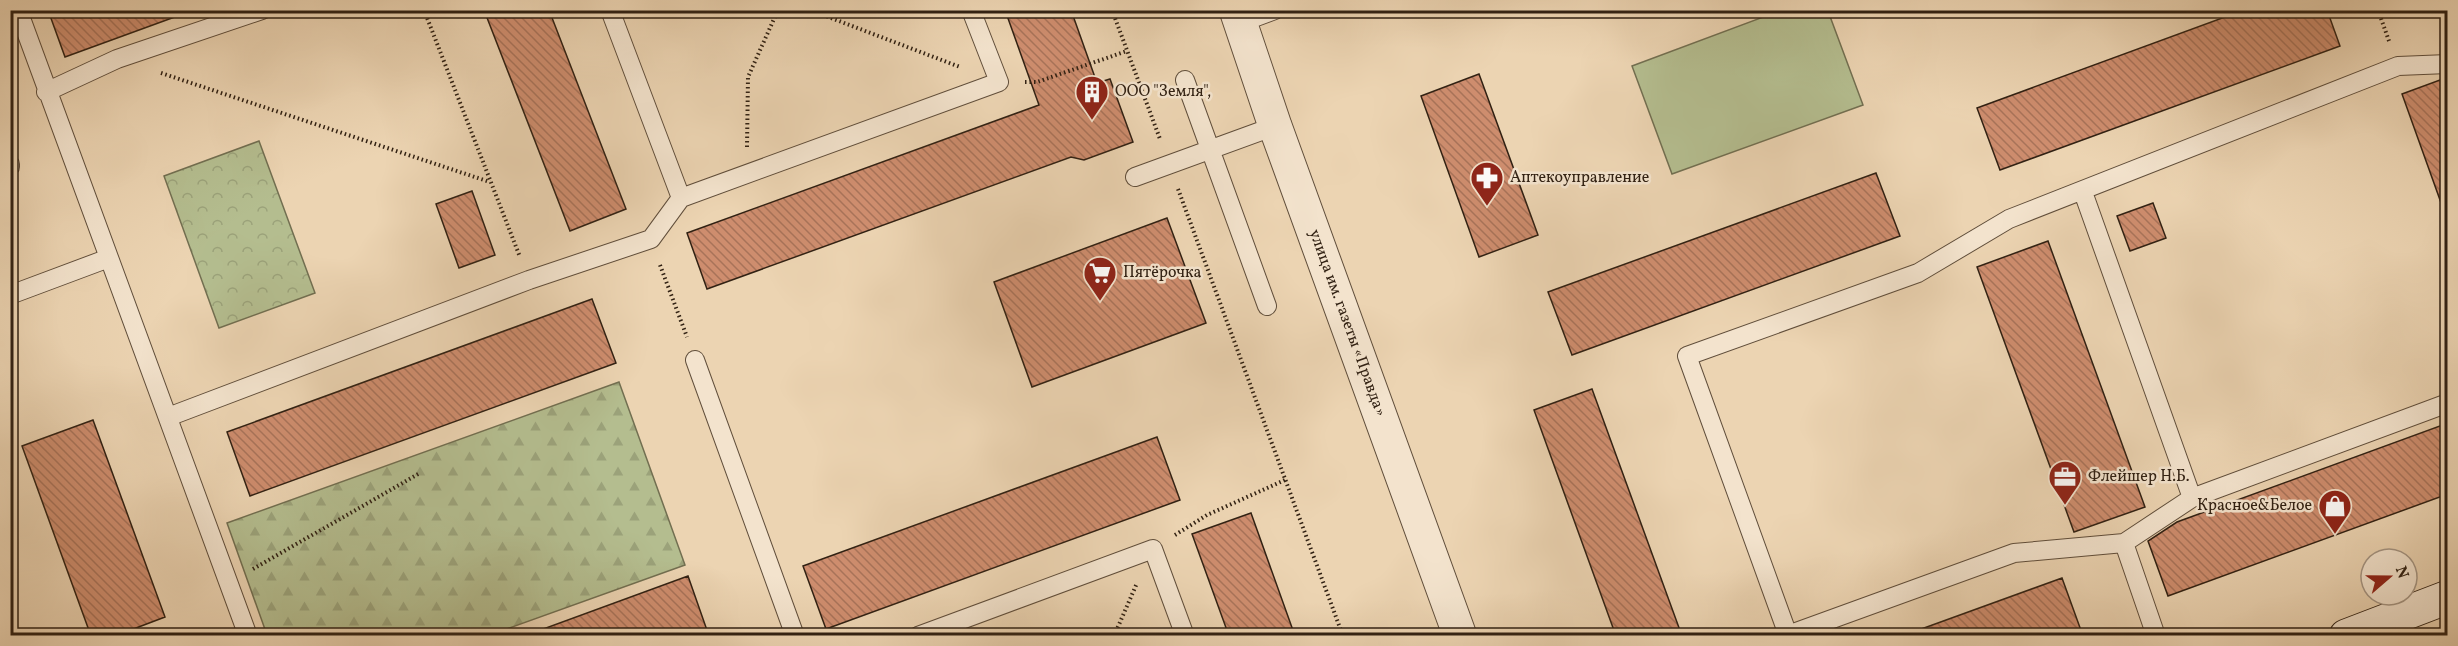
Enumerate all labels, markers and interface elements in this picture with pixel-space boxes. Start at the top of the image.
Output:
building icon: ООО "Земля", [1074,74,1110,121]
place label: ООО "Земля", [1115,81,1211,103]
pharmacy icon: Аптекоуправление [1469,160,1505,207]
place label: Аптекоуправление [1510,167,1649,189]
street label: улица им. газеты «Правда» [1303,226,1391,420]
supermarket icon: Пятёрочка [1082,255,1118,302]
place label: Пятёрочка [1123,262,1202,284]
office icon: Флейшер Н.Б. [2047,459,2083,506]
place label: Флейшер Н.Б. [2088,466,2190,488]
shop icon: Красное&Белое [2317,488,2353,535]
place label: Красное&Белое [2197,495,2312,517]
north arrow [2359,547,2419,607]
text: N [2389,563,2414,582]

